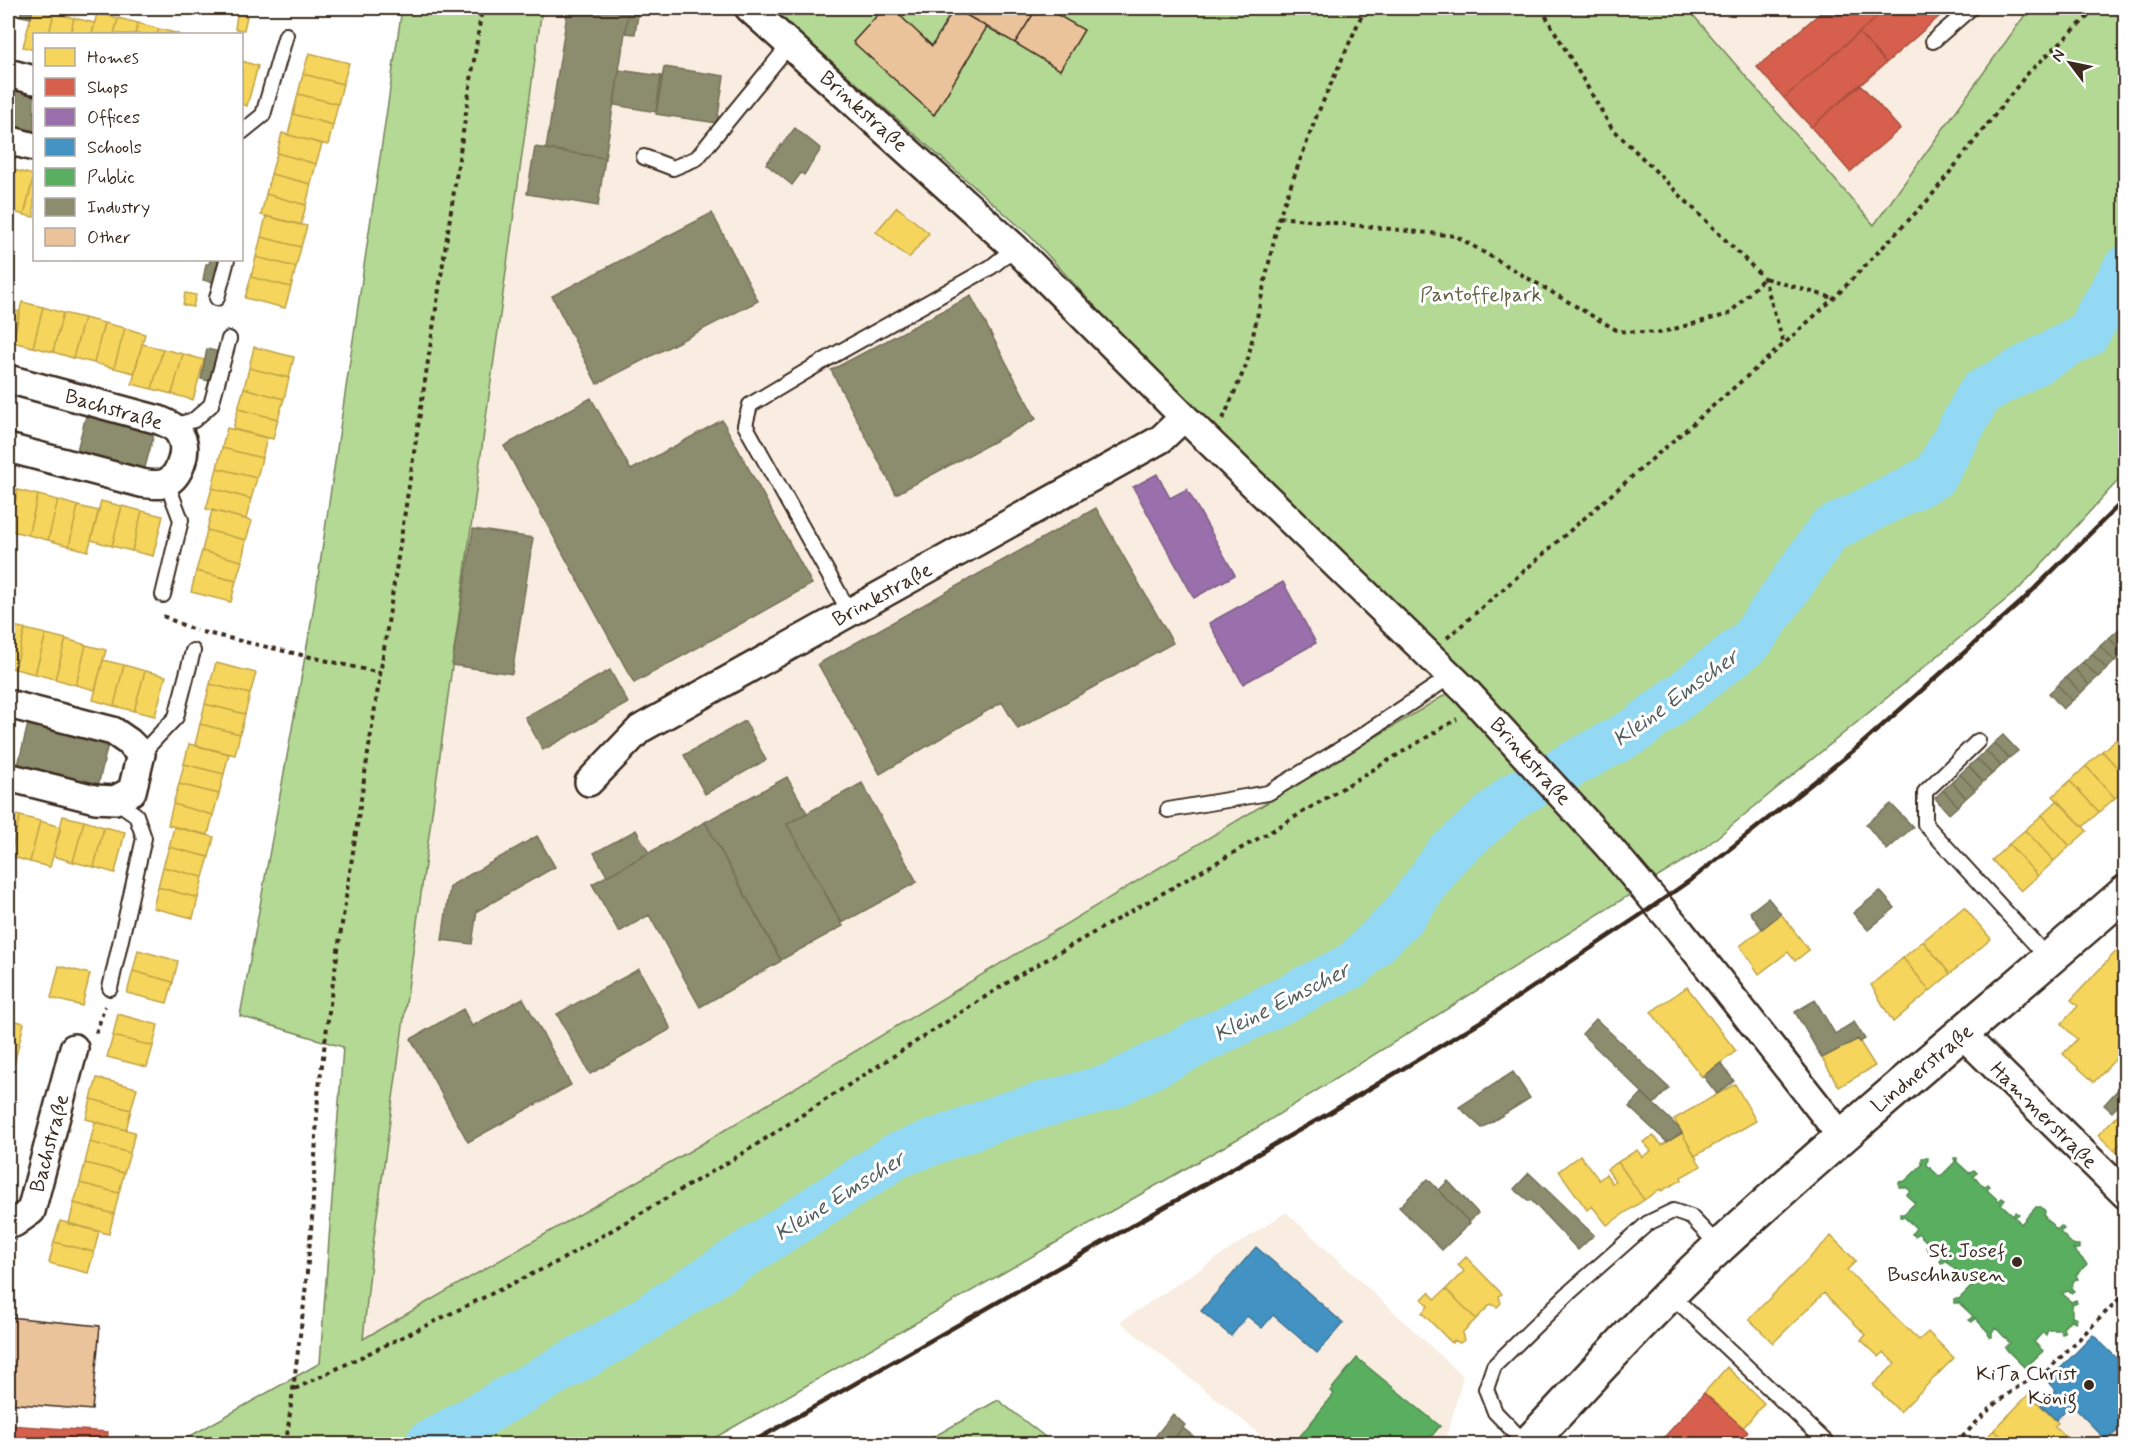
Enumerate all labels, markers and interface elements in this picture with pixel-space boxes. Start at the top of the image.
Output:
legend [33,33,243,261]
north arrow [2040,33,2100,93]
text: Homes [87,46,139,70]
text: N [2047,46,2070,66]
street label: Brinkstraße [813,65,914,159]
text: Shops [87,76,128,100]
text: Offices [87,106,140,130]
text: Schools [87,136,142,160]
text: Public [87,166,135,190]
text: Industry [87,196,150,220]
text: Other [87,226,131,250]
park label: Pantoffelpark [1420,281,1542,309]
street label: Bachstraße [61,383,166,437]
street label: Brinkstraße [828,556,937,634]
water label: Kleine Emscher [1608,642,1747,754]
street label: Brinkstraße [1483,711,1577,812]
water label: Kleine Emscher [1209,955,1357,1049]
street label: Lindnerstraße [1866,1018,1980,1120]
street label: Hammerstraße [1983,1056,2103,1176]
street label: Bachstraße [23,1091,77,1196]
water label: Kleine Emscher [770,1144,913,1248]
place label: St. Josef Buschhausen [1887,1237,2006,1289]
marker: St. Josef Buschhausen [2010,1255,2024,1269]
place label: KiTa Christ König [1976,1360,2077,1414]
marker: KiTa Christ König [2082,1378,2096,1392]

